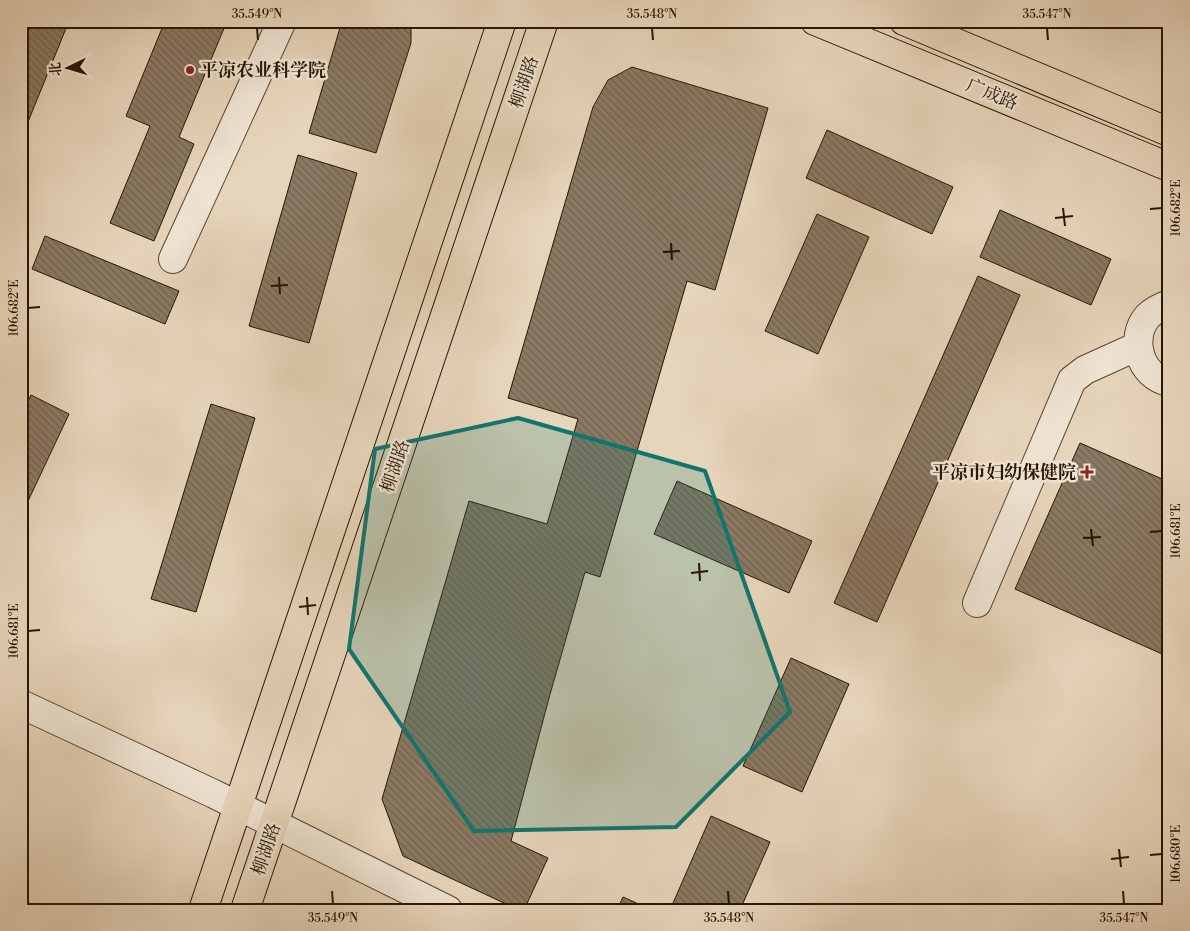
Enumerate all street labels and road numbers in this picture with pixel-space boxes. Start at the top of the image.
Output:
street label: 柳湖路 [505,53,544,111]
street label: 广成路 [962,74,1021,115]
street label: 柳湖路 [376,437,415,495]
street label: 柳湖路 [247,820,286,878]

